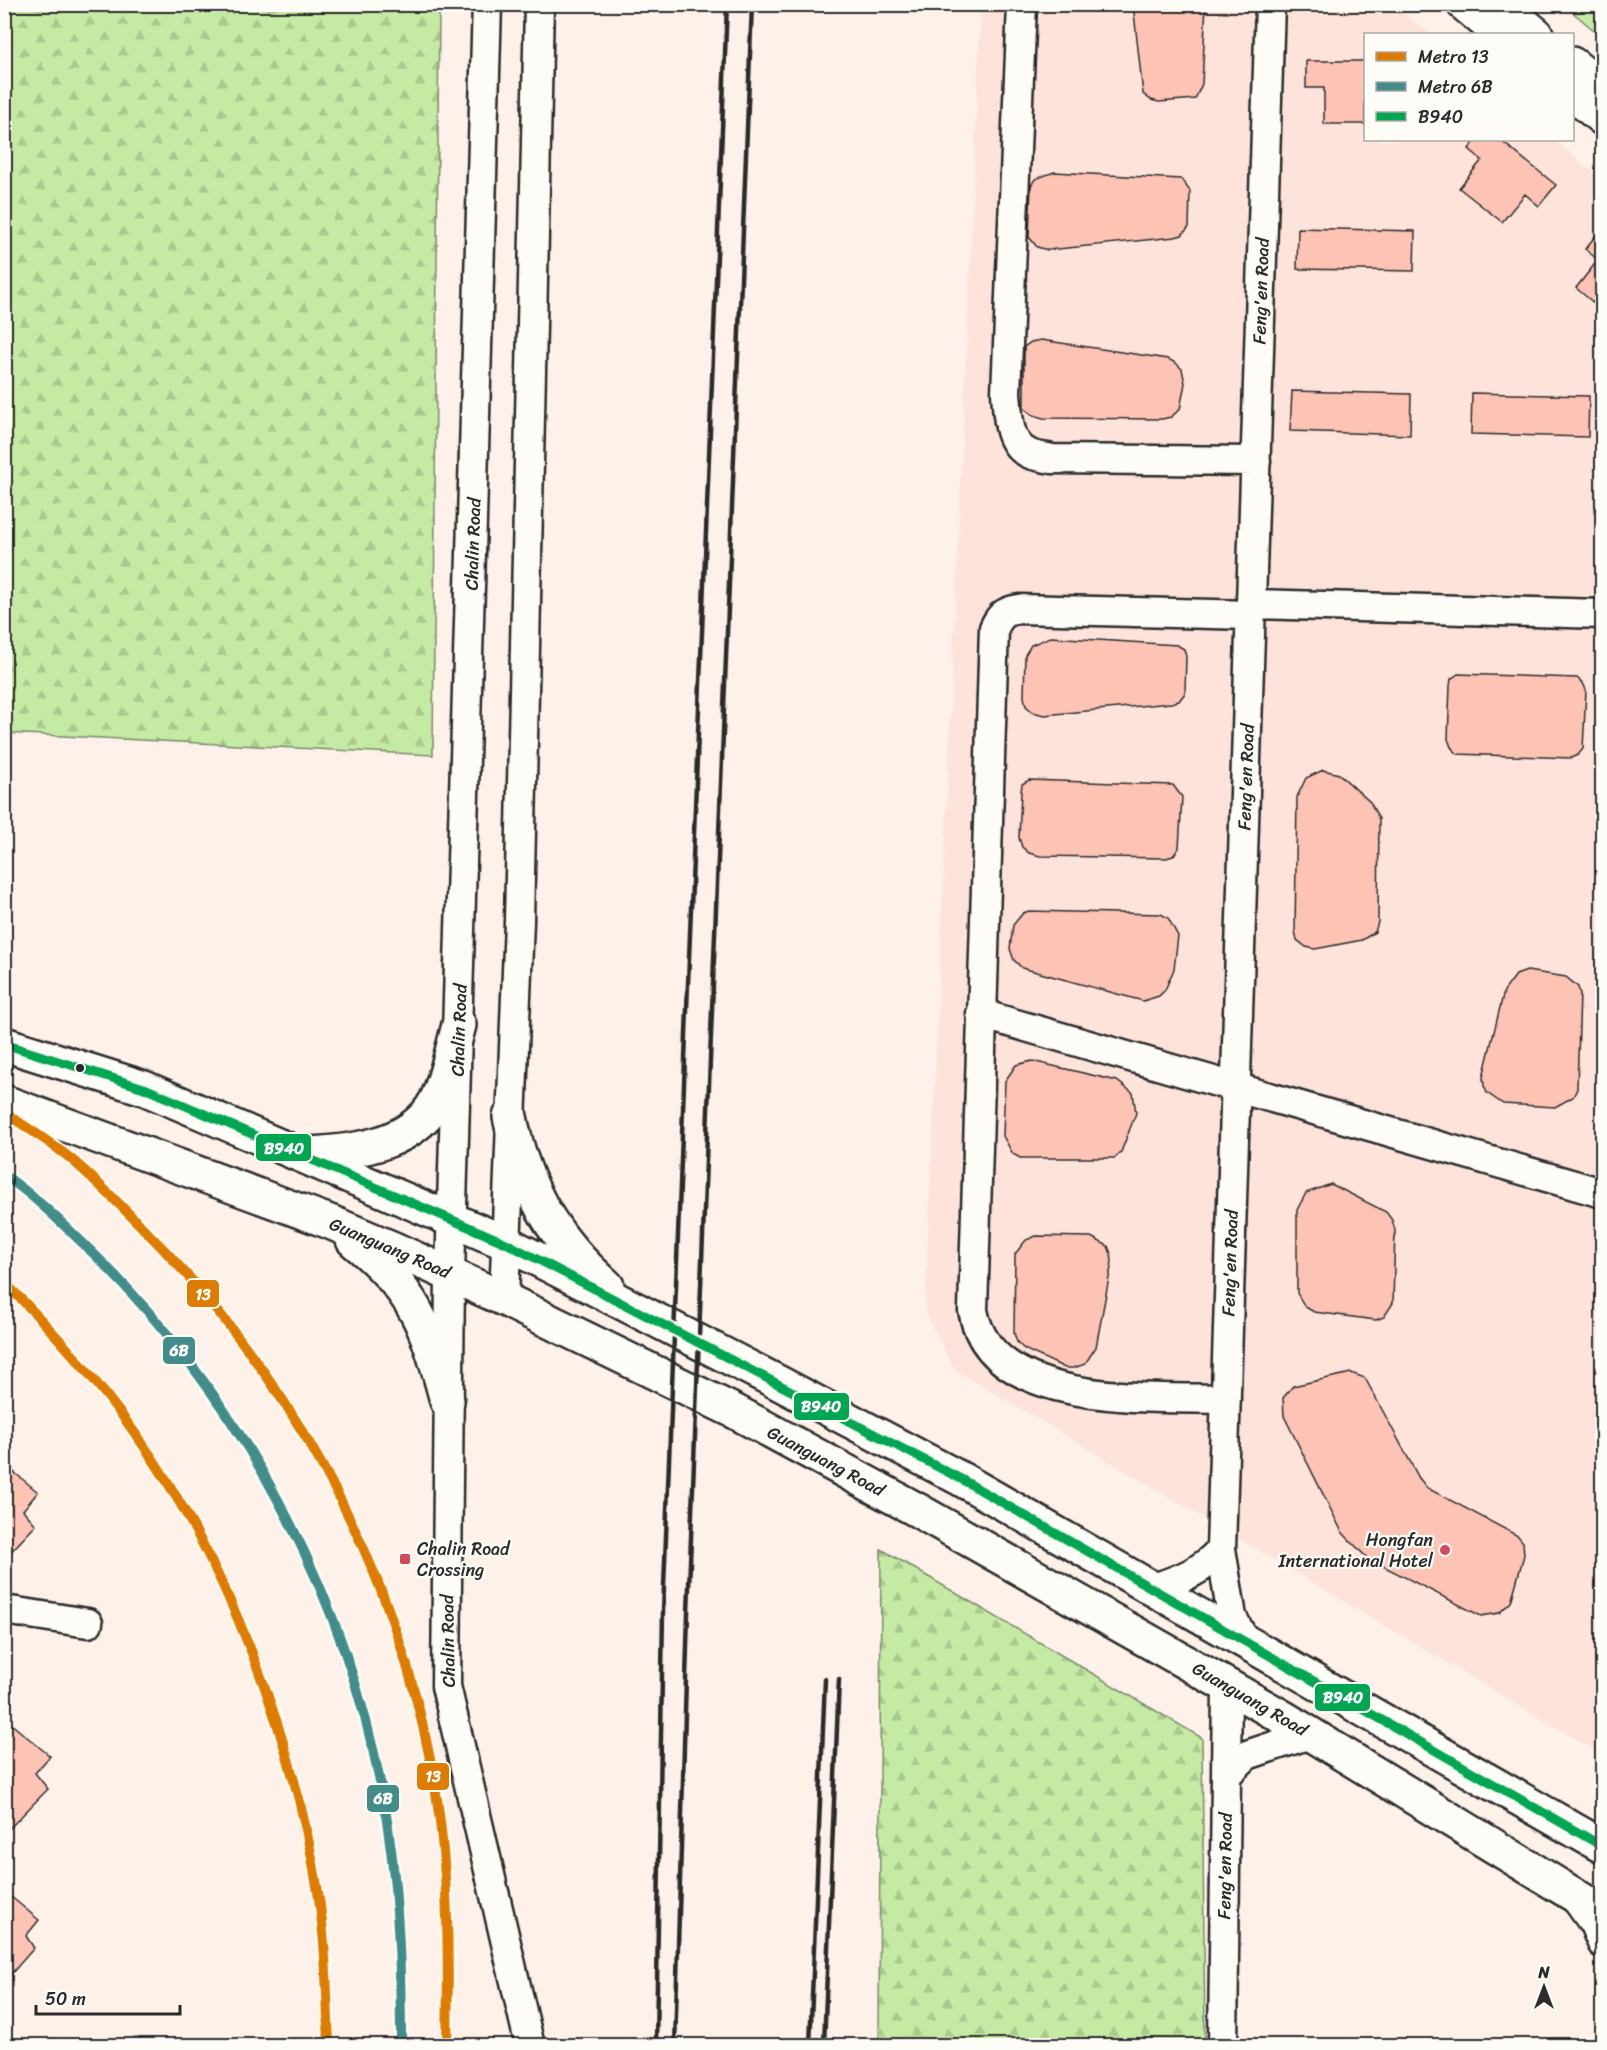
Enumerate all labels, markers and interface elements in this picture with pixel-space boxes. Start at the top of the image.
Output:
legend [1364,33,1574,141]
text: Metro 13 [1418,41,1489,73]
text: Metro 6B [1418,71,1493,103]
text: B940 [1418,101,1463,133]
street label: Feng'en Road [1243,236,1279,345]
street label: Chalin Road [455,496,491,591]
street label: Feng'en Road [1228,722,1264,831]
street label: Chalin Road [441,982,477,1077]
unlabelled marker [74,1062,86,1074]
line badge: B940 [255,1133,312,1162]
text: B940 [264,1134,304,1163]
street label: Guanguang Road [324,1208,457,1289]
street label: Feng'en Road [1212,1208,1248,1317]
line badge: 13 [186,1279,220,1308]
text: 13 [195,1280,211,1309]
line badge: 6B [162,1336,196,1365]
text: 6B [168,1336,189,1365]
line badge: B940 [793,1392,850,1421]
text: B940 [801,1392,841,1421]
street label: Guanguang Road [761,1416,892,1506]
place label: Hongfan International Hotel [1277,1524,1434,1577]
place label: Chalin Road Crossing [417,1533,511,1586]
marker: Hongfan International Hotel [1438,1543,1452,1557]
marker: Chalin Road Crossing [398,1552,412,1566]
street label: Chalin Road [431,1593,465,1688]
street label: Guanguang Road [1186,1653,1315,1746]
line badge: B940 [1314,1683,1371,1712]
text: B940 [1323,1683,1363,1712]
line badge: 13 [416,1762,450,1791]
text: 13 [425,1762,441,1791]
line badge: 6B [366,1784,400,1813]
text: 6B [372,1784,393,1813]
street label: Feng'en Road [1208,1811,1242,1920]
north arrow [1514,1957,1574,2017]
text: N [1537,1958,1550,1987]
scale bar [36,1978,180,2016]
text: 50 m [45,1983,86,2015]

